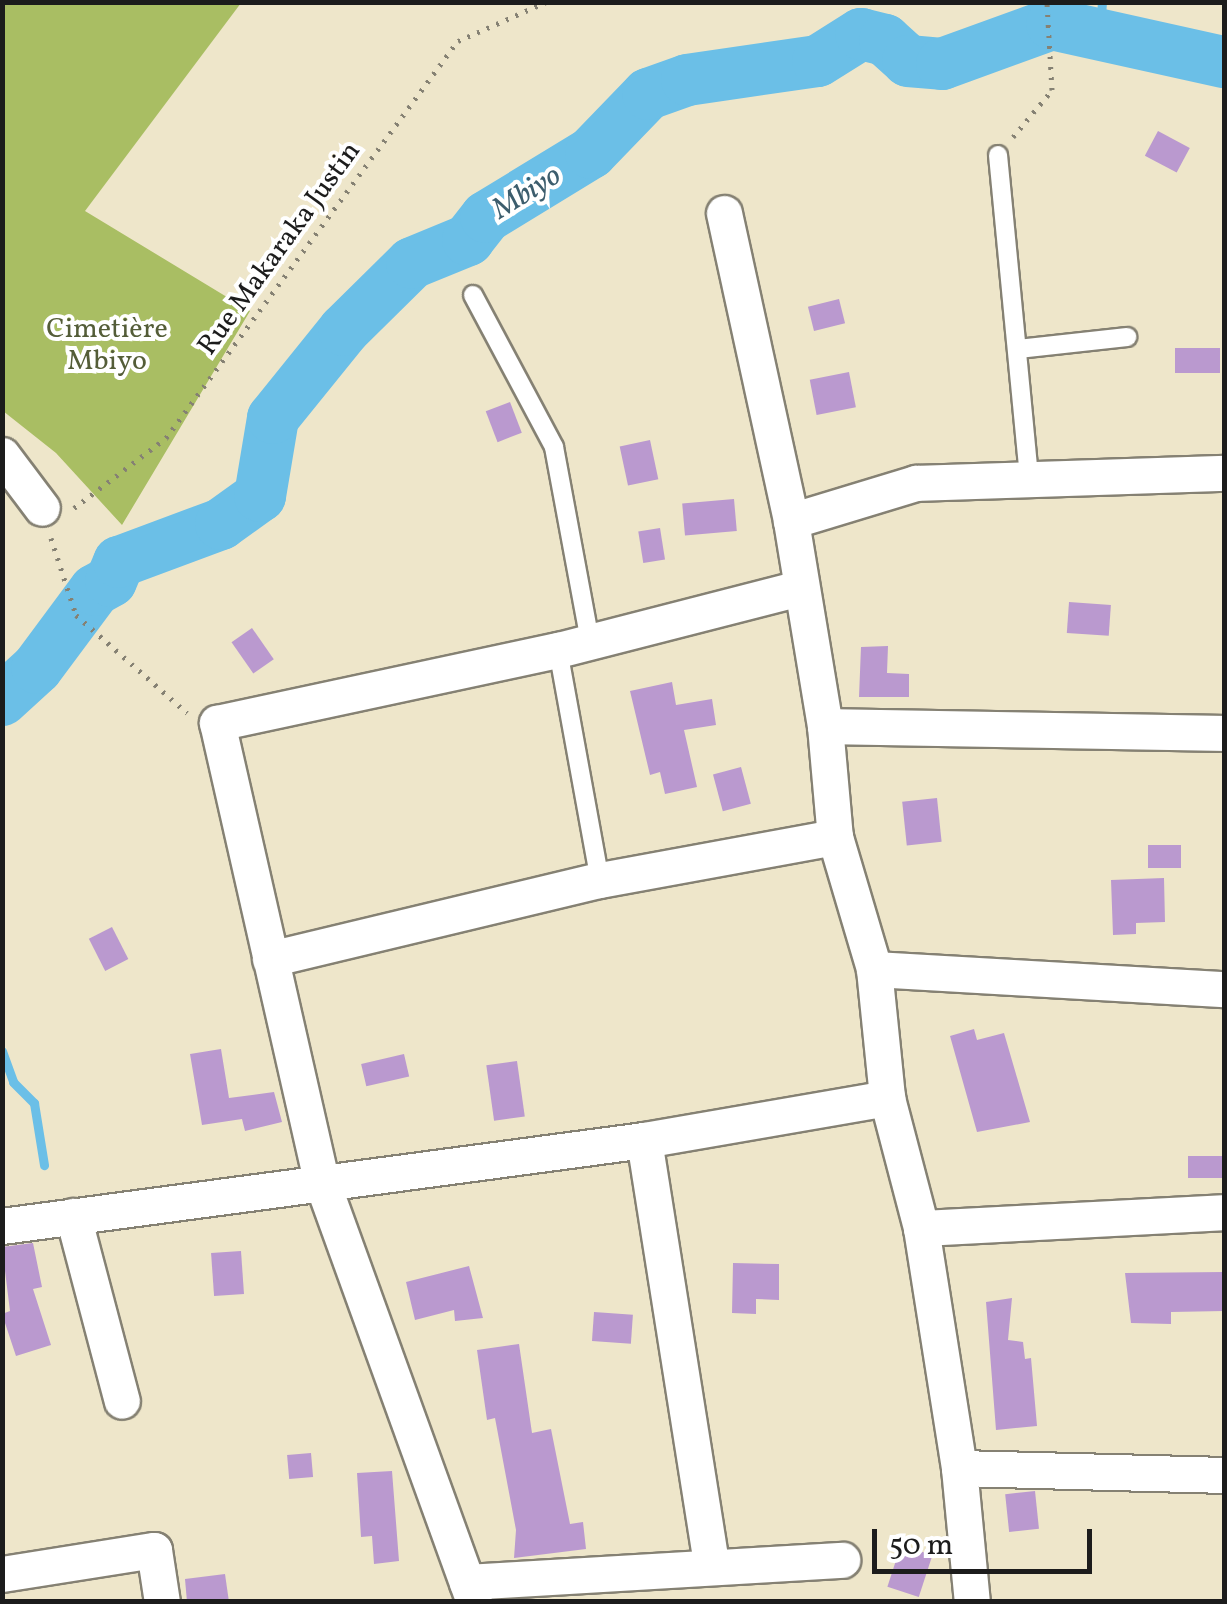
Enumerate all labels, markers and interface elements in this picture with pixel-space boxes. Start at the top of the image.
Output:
street label: Rue Makaraka Justin [191,136,369,362]
water label: Mbiyo [486,158,568,228]
park label: Cimetière Mbiyo [46,313,168,379]
scale bar [877,1509,1097,1571]
text: 50 m [889,1525,953,1567]

